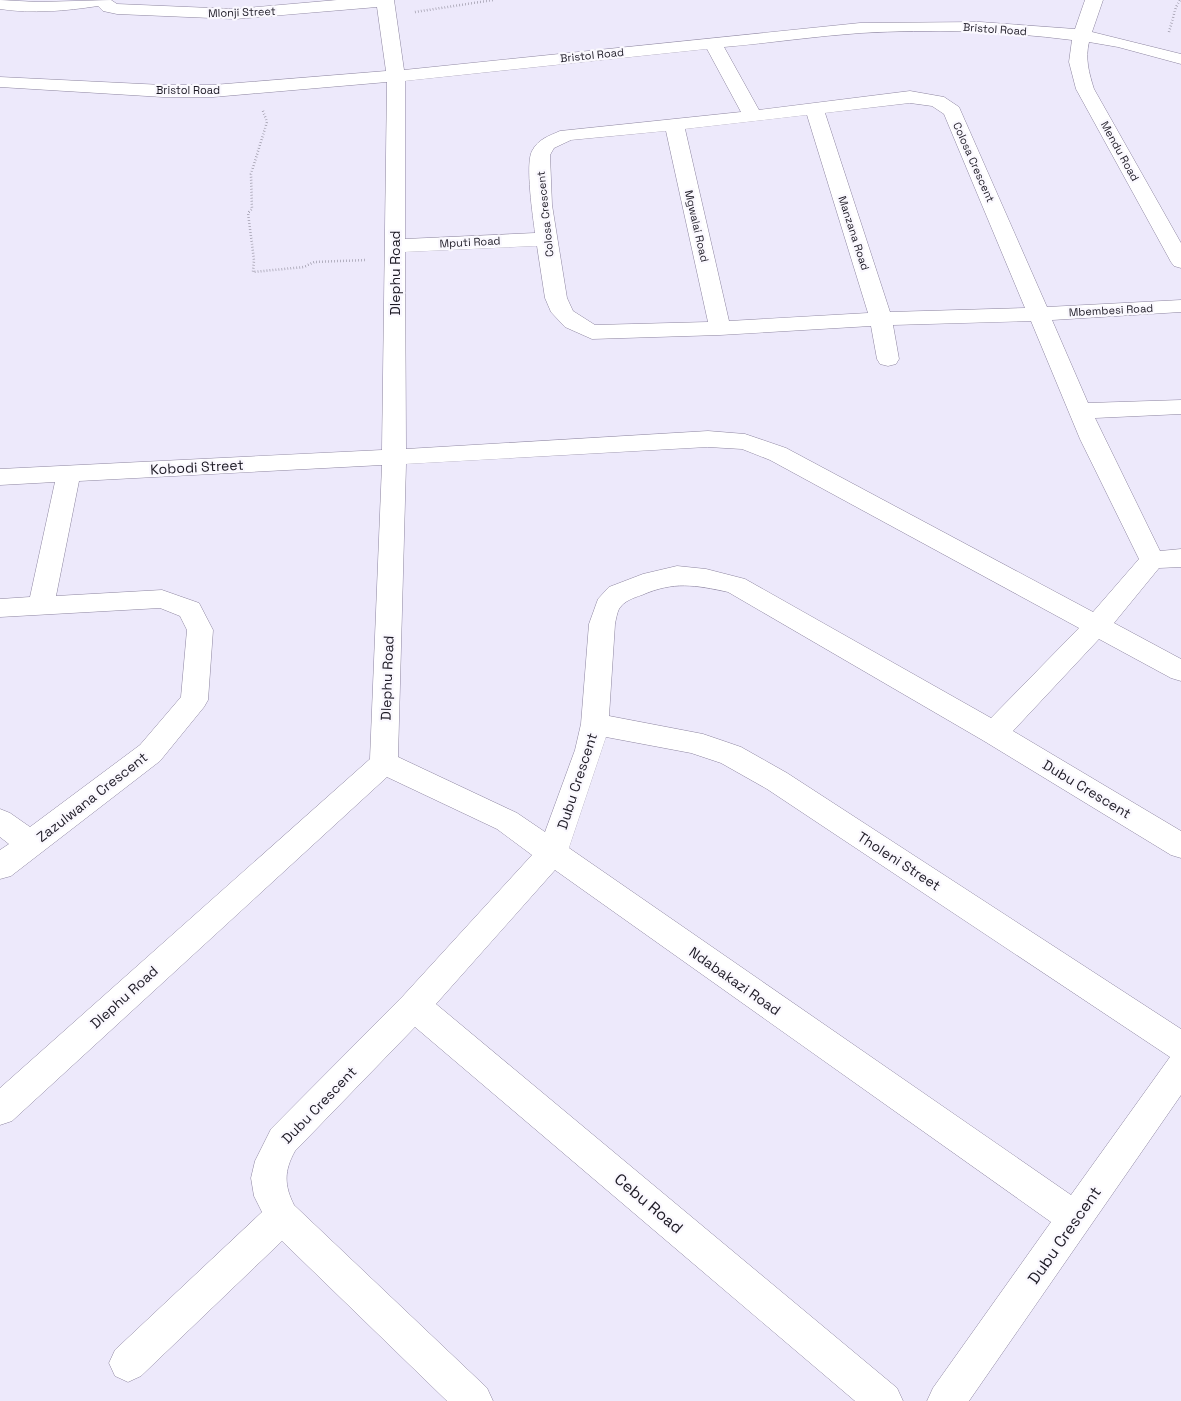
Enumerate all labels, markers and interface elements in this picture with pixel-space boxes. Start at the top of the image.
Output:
street label: Mlonji Street [208,4,276,20]
street label: Bristol Road [963,20,1027,38]
street label: Bristol Road [559,45,625,65]
street label: Bristol Road [156,83,220,97]
street label: Mendu Road [1098,119,1142,183]
street label: Colosa Crescent [950,120,998,204]
street label: Colosa Crescent [534,170,556,258]
street label: Mgwalai Road [682,189,712,263]
street label: Manzana Road [835,194,873,272]
street label: Dlephu Road [386,230,404,316]
street label: Mputi Road [439,233,501,251]
street label: Mbembesi Road [1068,301,1154,319]
street label: Kobodi Street [150,456,244,478]
street label: Dlephu Road [377,635,397,721]
street label: Dubu Crescent [553,731,601,831]
street label: Zazulwana Crescent [33,748,151,846]
street label: Dubu Crescent [1039,755,1135,823]
street label: Tholeni Street [854,827,944,895]
street label: Ndabakazi Road [686,943,784,1019]
street label: Dlephu Road [86,962,162,1032]
street label: Dubu Crescent [278,1063,360,1147]
street label: Cebu Road [610,1169,687,1238]
street label: Dubu Crescent [1023,1182,1106,1288]

